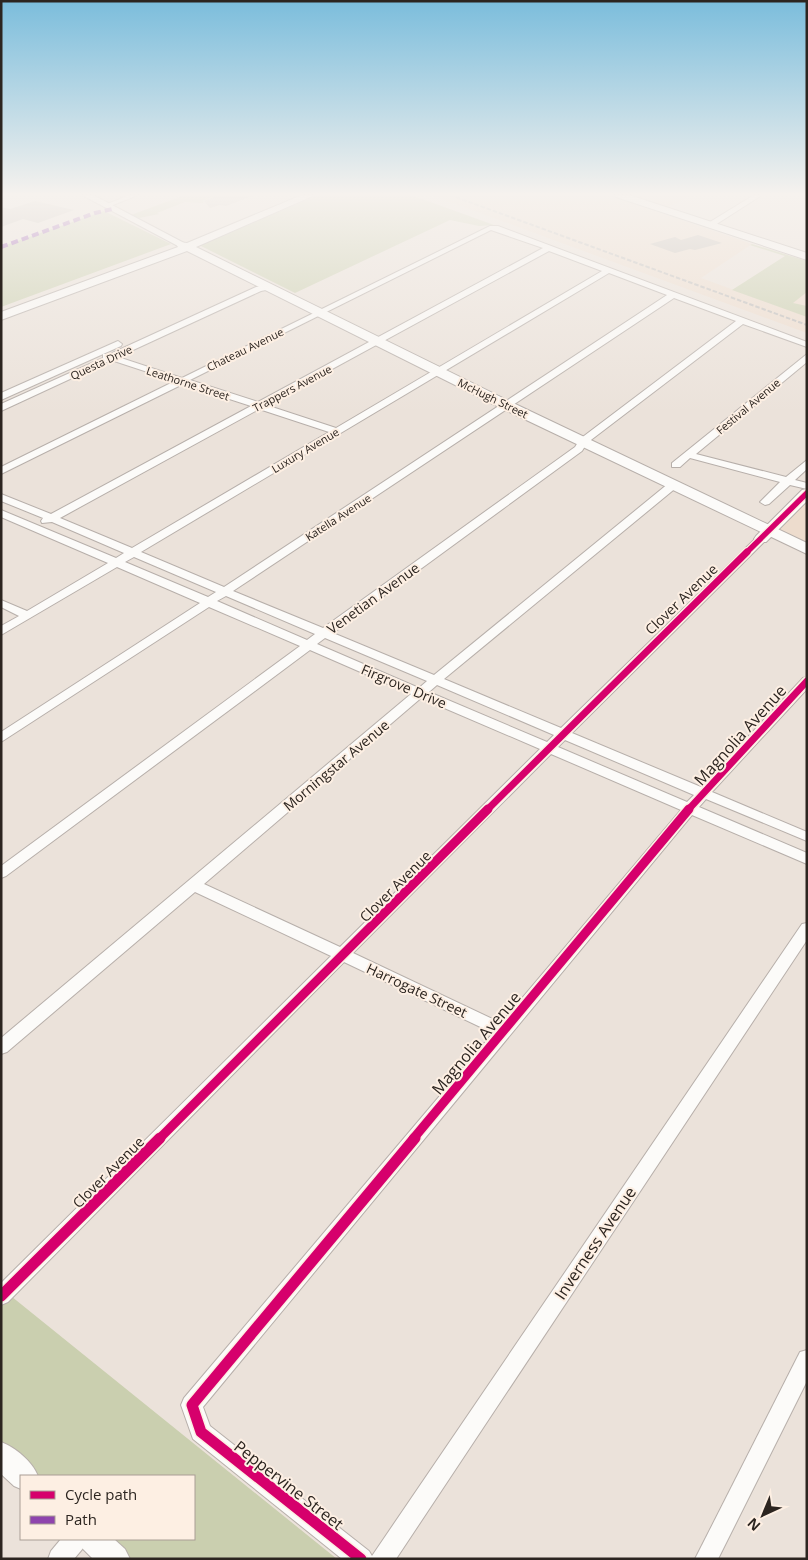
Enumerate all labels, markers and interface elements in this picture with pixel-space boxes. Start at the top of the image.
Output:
street label: Chateau Avenue [204,324,286,374]
street label: Questa Drive [68,341,134,383]
street label: Trappers Avenue [250,361,334,415]
street label: Leathorne Street [145,363,231,403]
street label: McHugh Street [455,375,531,422]
street label: Festival Avenue [713,375,783,437]
street label: Luxury Avenue [268,424,342,476]
street label: Katella Avenue [302,490,374,544]
street label: Venetian Avenue [323,558,423,638]
street label: Clover Avenue [641,560,721,638]
street label: Firgrove Drive [358,659,450,713]
street label: Magnolia Avenue [689,680,791,790]
street label: Morningstar Avenue [279,715,393,815]
street label: Clover Avenue [355,846,435,926]
street label: Harrogate Street [364,958,470,1022]
street label: Magnolia Avenue [426,987,526,1099]
street label: Clover Avenue [68,1132,148,1212]
street label: Inverness Avenue [549,1182,641,1304]
street label: Peppervine Street [230,1435,349,1535]
legend [20,1475,195,1540]
text: Cycle path [65,1484,137,1504]
north arrow [738,1490,788,1540]
text: Path [65,1509,97,1529]
text: N [743,1514,764,1536]

